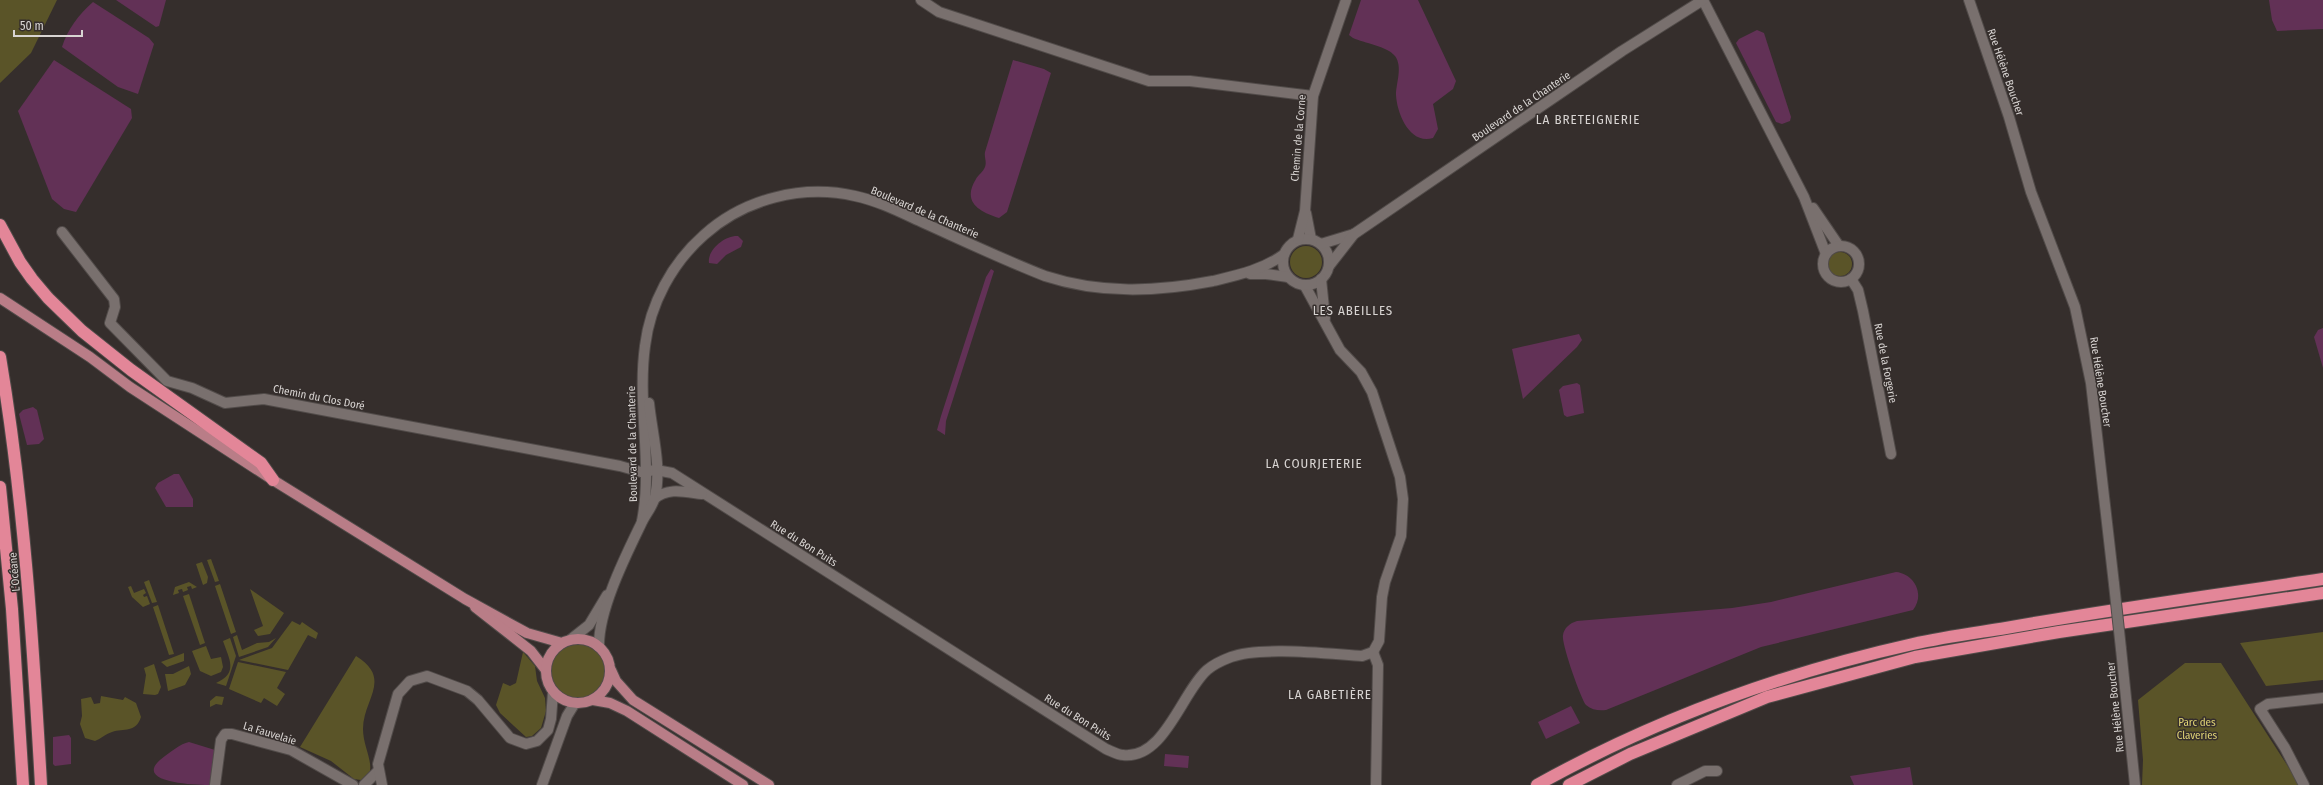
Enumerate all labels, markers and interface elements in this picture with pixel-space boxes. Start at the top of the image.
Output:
scale bar [14,12,82,38]
text: 50 m [20,19,44,33]
street label: Rue Hélène Boucher [1985,27,2027,118]
street label: Boulevard de la Chanterie [1470,69,1573,144]
street label: Chemin de la Corne [1288,94,1309,182]
district label: LA BRETEIGNERIE [1536,112,1640,127]
street label: Boulevard de la Chanterie [869,184,981,241]
district label: LES ABEILLES [1313,303,1393,318]
street label: Rue de la Forgerie [1871,322,1900,404]
street label: Rue Hélène Boucher [2087,336,2114,428]
street label: Chemin du Clos Doré [272,382,366,413]
street label: Boulevard de la Chanterie [625,386,640,502]
district label: LA COURJETERIE [1265,456,1363,471]
street label: Rue du Bon Puits [768,518,840,569]
street label: L’Océane [6,552,23,592]
street label: Rue Hélène Boucher [2104,661,2127,753]
district label: LA GABETIÈRE [1288,687,1372,702]
street label: Rue du Bon Puits [1042,692,1114,743]
park label: Parc des Claveries [2177,716,2218,742]
street label: La Fauvelaie [242,719,298,748]

